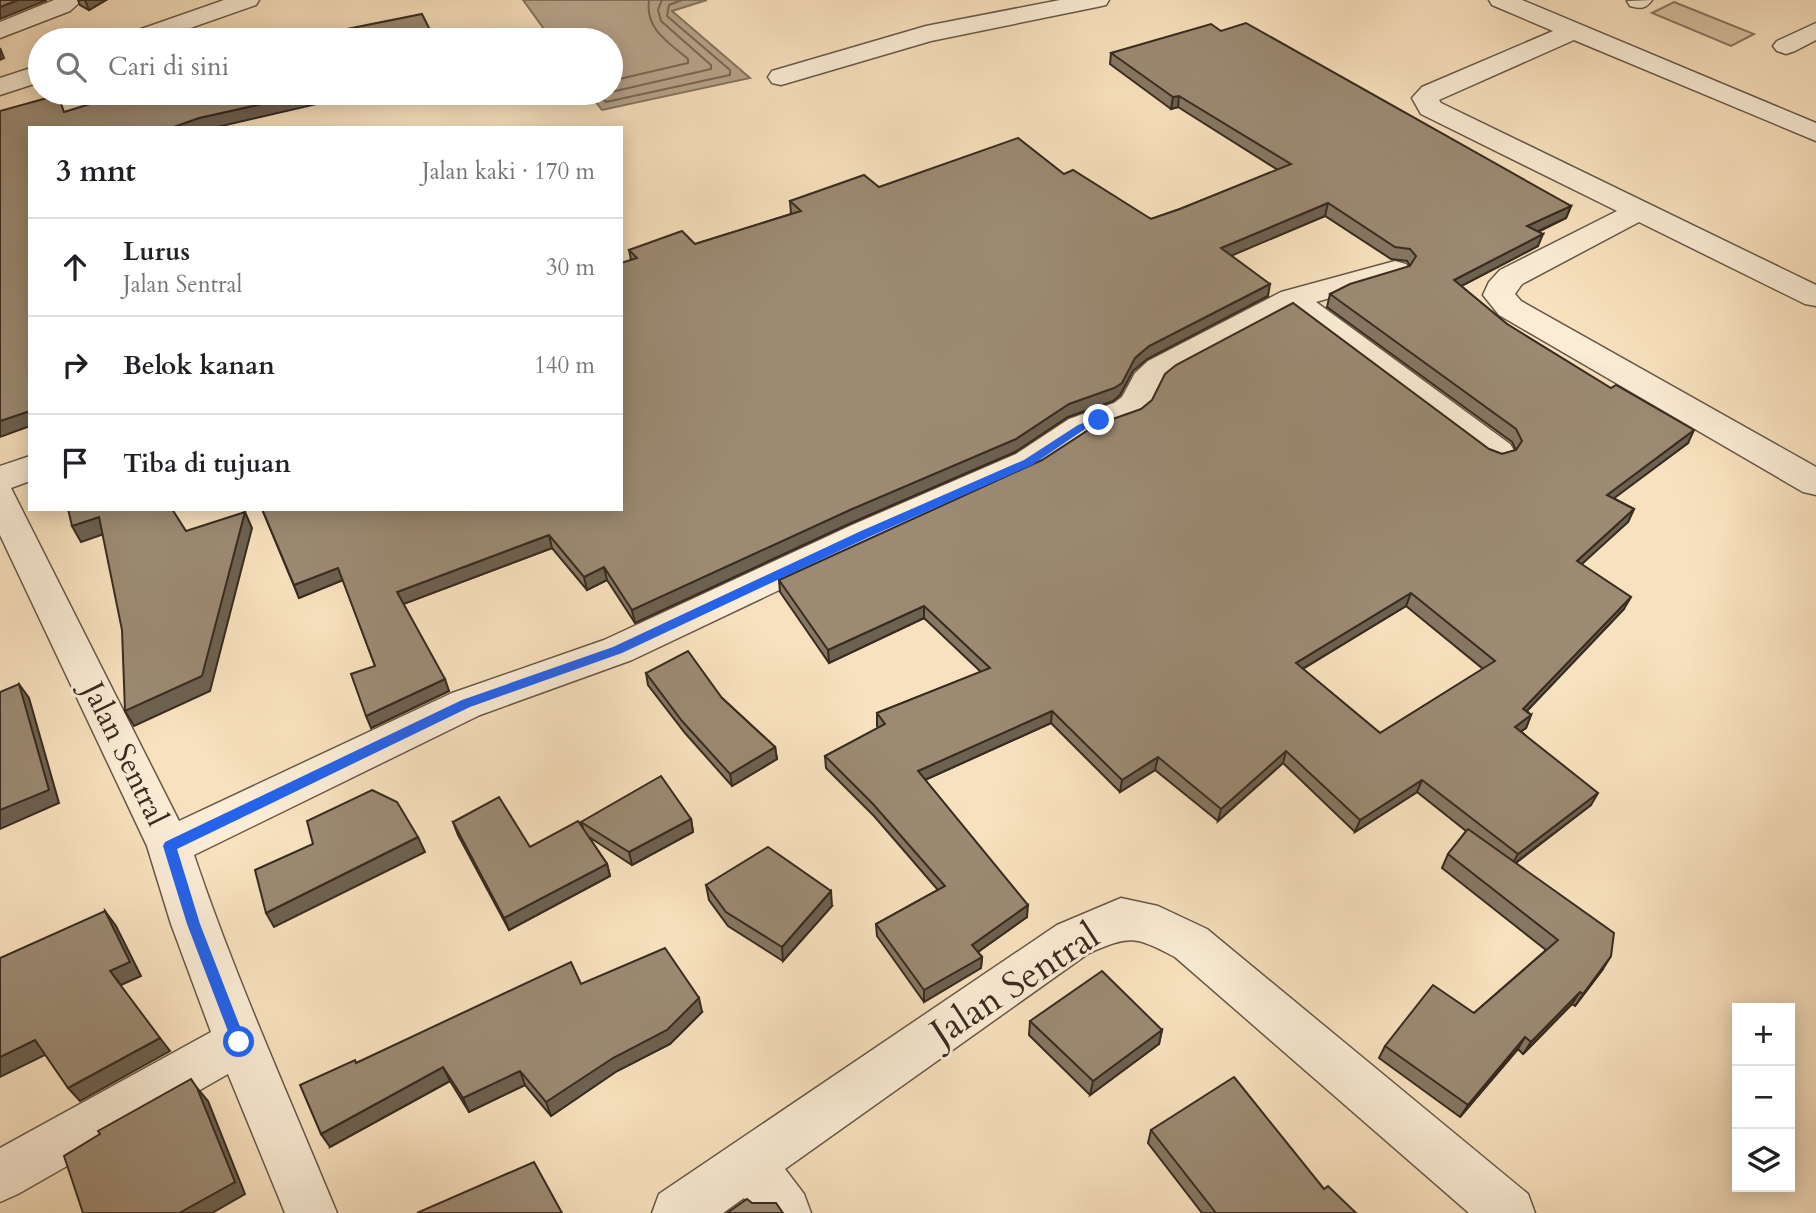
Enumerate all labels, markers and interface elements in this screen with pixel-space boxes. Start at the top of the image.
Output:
search box [28,28,623,105]
icon: search [52,48,90,86]
text: Cari di sini [108,49,229,84]
text: 3 mnt [56,151,136,192]
text: Jalan kaki · 170 m [422,156,595,187]
text: Lurus [123,234,190,269]
icon: ahead [56,248,94,286]
text: 30 m [546,252,595,283]
text: Jalan Sentral [123,269,242,300]
icon: right [56,346,94,384]
text: Belok kanan [123,348,275,383]
text: 140 m [534,350,595,381]
route end [1083,404,1114,435]
icon: arrive [56,444,94,482]
text: Tiba di tujuan [123,446,291,481]
street label: Jalan Sentral [71,672,178,833]
street label: Jalan Sentral [917,911,1109,1060]
map controls [1732,1003,1795,1192]
button: + [1732,1003,1795,1066]
route start [223,1026,254,1057]
button: − [1732,1066,1795,1129]
button: layers [1732,1129,1795,1192]

